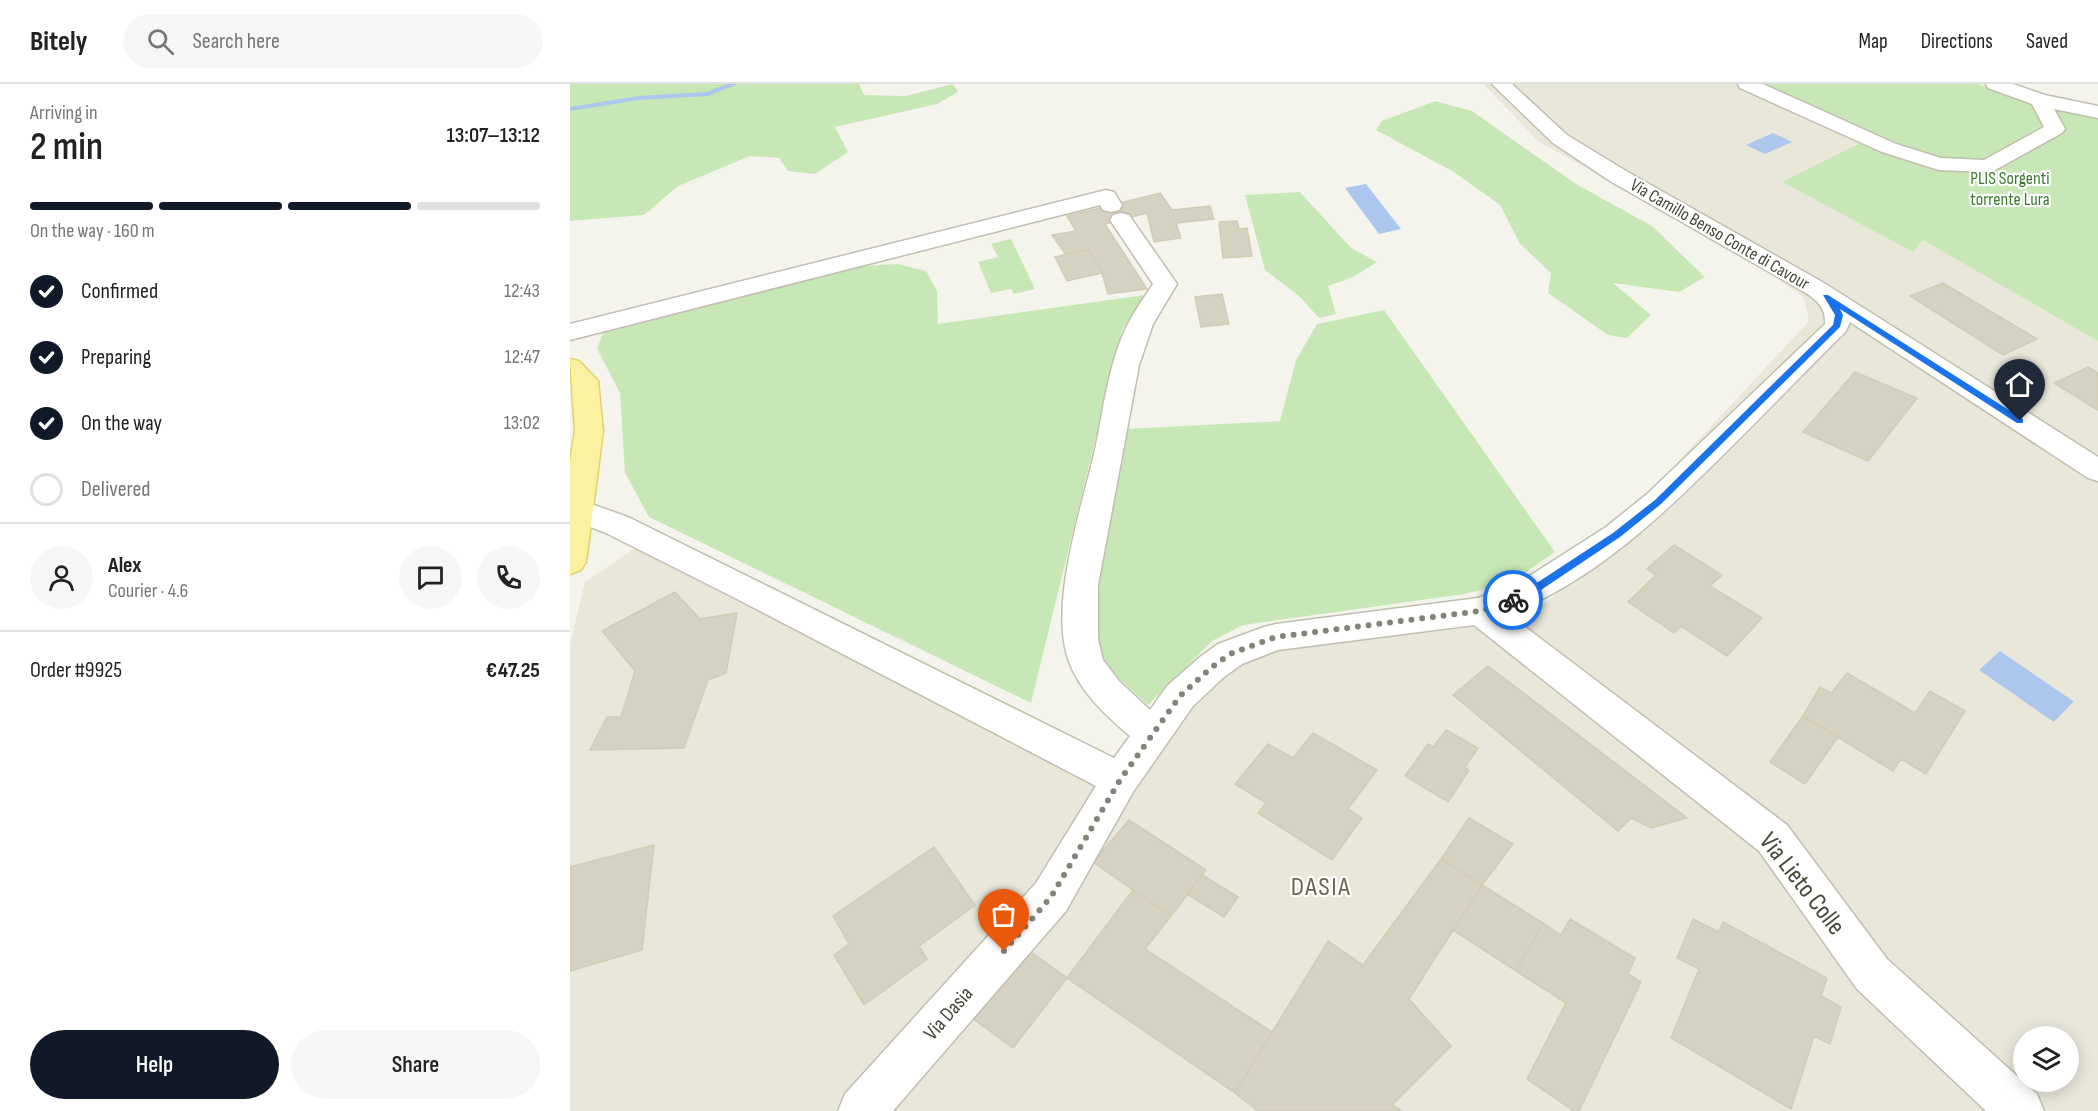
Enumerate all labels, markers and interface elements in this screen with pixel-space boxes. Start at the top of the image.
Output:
search box [123,14,543,68]
text: Bitely [30,25,87,58]
icon: search [144,25,177,58]
text: Search here [192,28,280,55]
text: Map [1858,29,1888,54]
text: Directions [1921,29,1993,54]
text: Saved [2026,29,2068,54]
text: Arriving in [30,101,98,125]
text: 13:07–13:12 [446,122,540,149]
text: 2 min [30,124,103,171]
park label: PLIS Sorgenti torrente Lura [1970,168,2050,210]
street label: Via Camillo Benso Conte di Cavour [1626,174,1813,294]
text: On the way · 160 m [30,219,155,243]
icon: check [30,275,63,308]
text: Confirmed [81,278,158,305]
text: 12:43 [504,279,540,303]
icon: check [30,341,63,374]
text: Preparing [81,344,151,371]
text: 12:47 [505,345,540,369]
pin [1994,359,2045,421]
icon: home [2003,368,2036,401]
icon: check [30,407,63,440]
text: On the way [81,410,162,437]
text: 13:02 [504,411,540,435]
text: Delivered [81,476,150,503]
button: person [30,546,93,609]
button: chat [399,546,462,609]
button: phone [477,546,540,609]
text: Alex [108,552,141,579]
courier [1483,570,1543,630]
text: Courier · 4.6 [108,579,188,603]
icon: bike [1497,584,1530,617]
text: Order #9925 [30,657,122,684]
text: €47.25 [486,657,540,684]
street label: Via Lieto Colle [1752,827,1851,941]
district label: DASIA [1291,871,1351,903]
pin [978,889,1029,951]
icon: bag [987,898,1020,931]
street label: Via Dasia [918,982,978,1045]
map controls [2013,1026,2079,1092]
button: layers [2013,1026,2079,1092]
button: Help [30,1030,279,1099]
button: Share [291,1030,540,1099]

